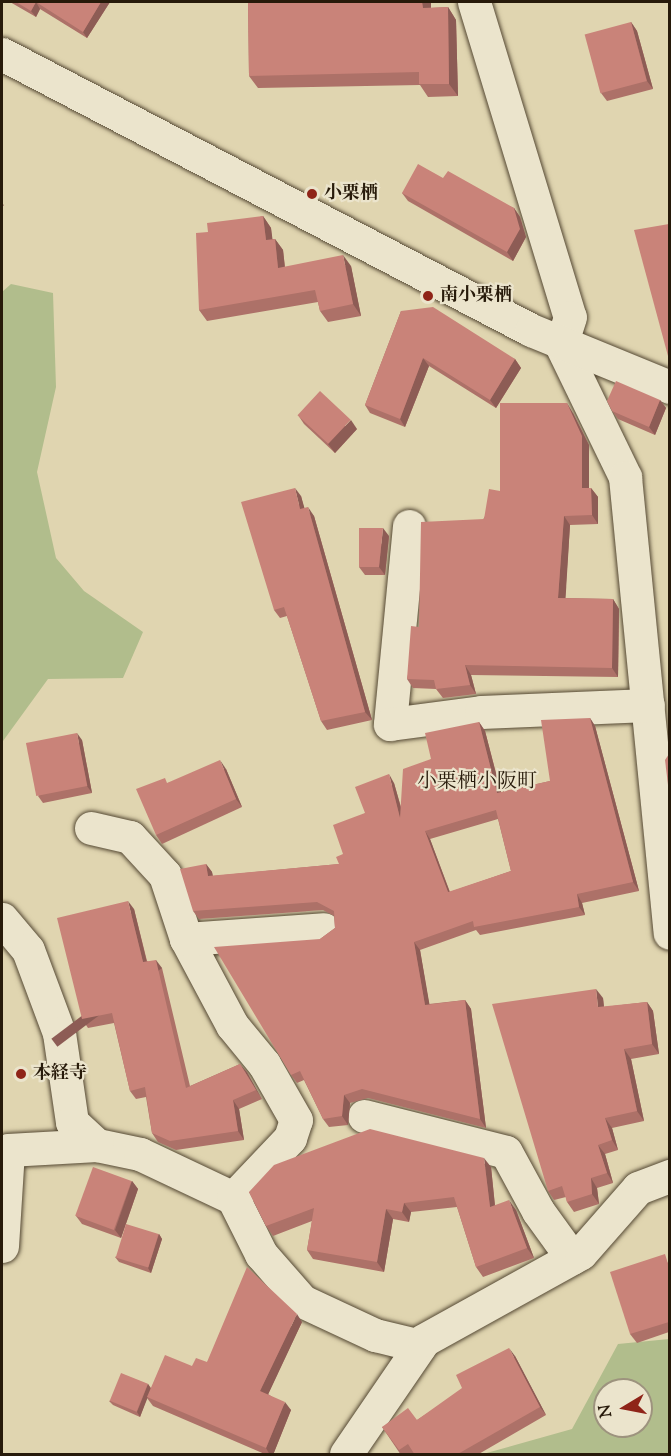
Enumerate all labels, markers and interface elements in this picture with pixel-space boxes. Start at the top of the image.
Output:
place label: 小栗栖 [324,183,378,205]
marker: 小栗栖 [305,187,319,201]
place label: 南小栗栖 [440,285,512,307]
marker: 南小栗栖 [421,289,435,303]
district label: 小栗栖小阪町 [417,770,537,794]
place label: 本経寺 [33,1063,87,1085]
marker: 本経寺 [14,1067,28,1081]
north arrow [593,1378,653,1438]
text: N [594,1403,619,1419]

